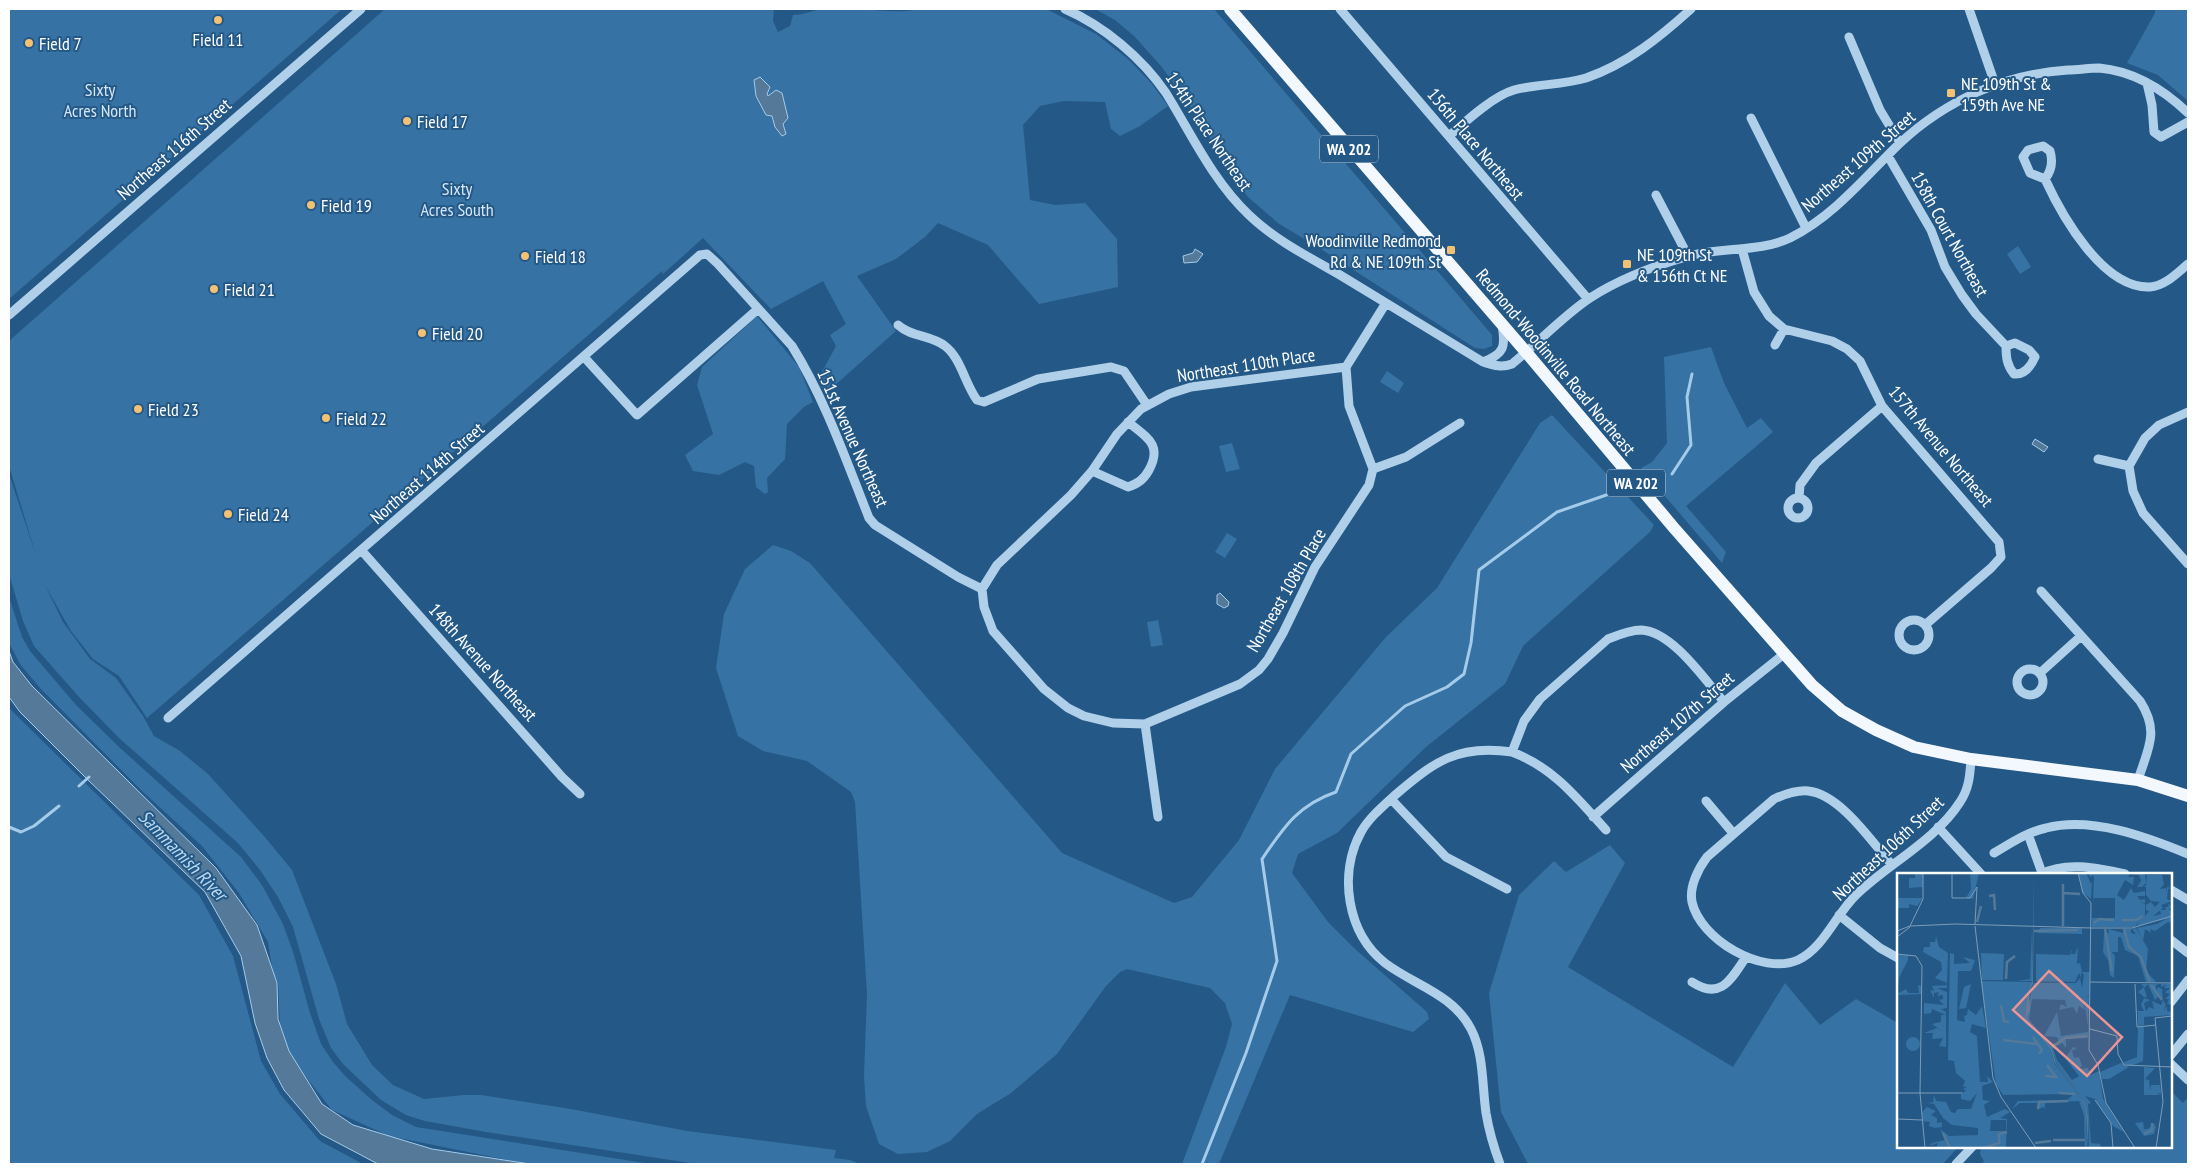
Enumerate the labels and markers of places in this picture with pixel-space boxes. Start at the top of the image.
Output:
marker: Field 11 [212,14,224,26]
place label: Field 11 [193,28,243,51]
place label: Field 7 [39,32,82,55]
marker: Field 7 [23,37,35,49]
place label: NE 109th St & 159th Ave NE [1961,72,2052,116]
marker: NE 109th St & 159th Ave NE [1945,87,1957,99]
place label: Field 17 [417,110,468,133]
marker: Field 17 [401,115,413,127]
place label: Field 19 [321,194,372,217]
marker: Field 19 [305,199,317,211]
place label: Woodinville Redmond Rd & NE 109th St [1306,229,1441,273]
place label: NE 109th St & 156th Ct NE [1637,243,1728,287]
marker: Woodinville Redmond Rd & NE 109th St [1445,244,1457,256]
place label: Field 18 [535,245,586,268]
marker: Field 18 [519,250,531,262]
marker: NE 109th St & 156th Ct NE [1621,258,1633,270]
place label: Field 21 [224,278,275,301]
marker: Field 21 [208,283,220,295]
place label: Field 20 [432,322,483,345]
marker: Field 20 [416,327,428,339]
place label: Field 23 [148,398,199,421]
marker: Field 23 [132,403,144,415]
place label: Field 22 [336,407,387,430]
marker: Field 22 [320,412,332,424]
place label: Field 24 [238,503,289,526]
marker: Field 24 [222,508,234,520]

